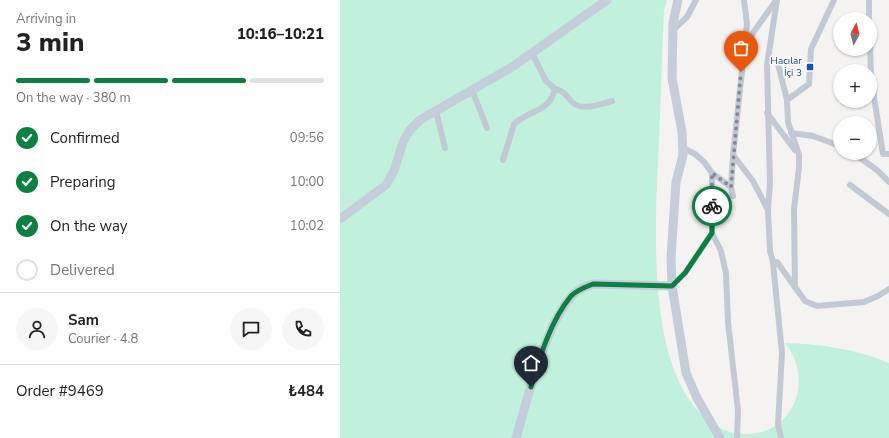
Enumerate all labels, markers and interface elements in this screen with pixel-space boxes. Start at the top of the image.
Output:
text: Arriving in [16,10,76,28]
north arrow [833,12,877,56]
map controls [833,12,877,160]
text: 10:16–10:21 [237,24,324,44]
text: 3 min [16,25,84,60]
pin [724,31,758,72]
icon: bag [730,37,752,59]
place label: Hacılar İçi 3 [770,54,802,80]
marker: Hacılar İçi 3 [805,62,815,72]
button: + [833,64,877,108]
text: On the way · 380 m [16,89,131,107]
button: − [833,116,877,160]
icon: check [16,127,38,149]
text: Confirmed [50,128,120,148]
text: 09:56 [290,129,324,147]
icon: check [16,171,38,193]
text: Preparing [50,172,115,192]
text: 10:00 [290,173,324,191]
courier [692,186,732,226]
icon: bike [701,195,723,217]
icon: check [16,215,38,237]
text: On the way [50,216,128,236]
text: 10:02 [290,217,324,235]
text: Delivered [50,260,115,280]
button: person [16,308,58,350]
button: chat [230,308,272,350]
button: phone [282,308,324,350]
text: Sam [68,310,99,330]
text: Courier · 4.8 [68,330,138,348]
pin [514,346,548,387]
icon: home [520,352,542,374]
text: Order #9469 [16,381,104,401]
text: ₺484 [288,381,324,401]

